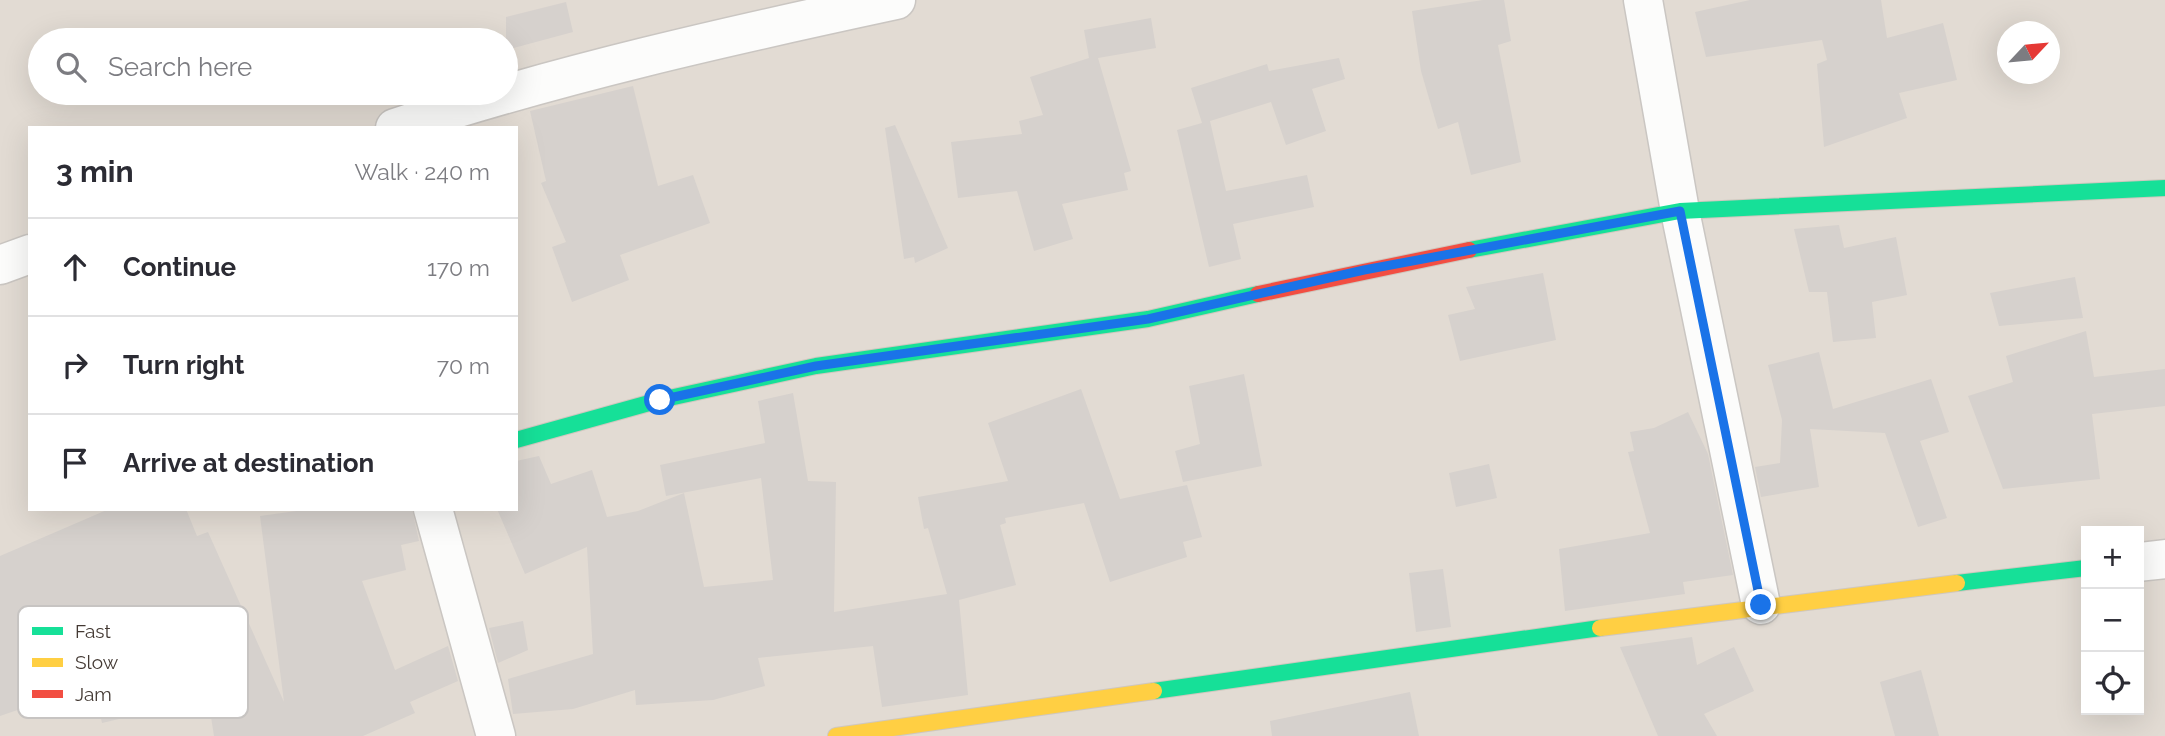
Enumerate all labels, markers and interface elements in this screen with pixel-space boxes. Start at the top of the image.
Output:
north arrow [1997,21,2060,84]
search box [28,28,518,105]
icon: search [52,48,90,86]
text: Search here [108,52,252,82]
text: 3 min [56,154,134,189]
text: Walk · 240 m [354,158,490,185]
icon: ahead [56,248,94,286]
text: Continue [123,252,236,282]
text: 170 m [427,254,490,281]
icon: right [56,346,94,384]
text: Turn right [123,350,244,380]
text: 70 m [437,352,490,379]
route start [644,384,675,415]
icon: arrive [56,444,94,482]
text: Arrive at destination [123,448,374,478]
map controls [2081,526,2144,715]
button: + [2081,526,2144,589]
route end [1745,589,1776,620]
button: − [2081,589,2144,652]
legend [18,606,248,718]
text: Fast [75,620,111,642]
text: Slow [75,651,119,673]
button: locate [2081,652,2144,715]
text: Jam [75,683,112,705]

